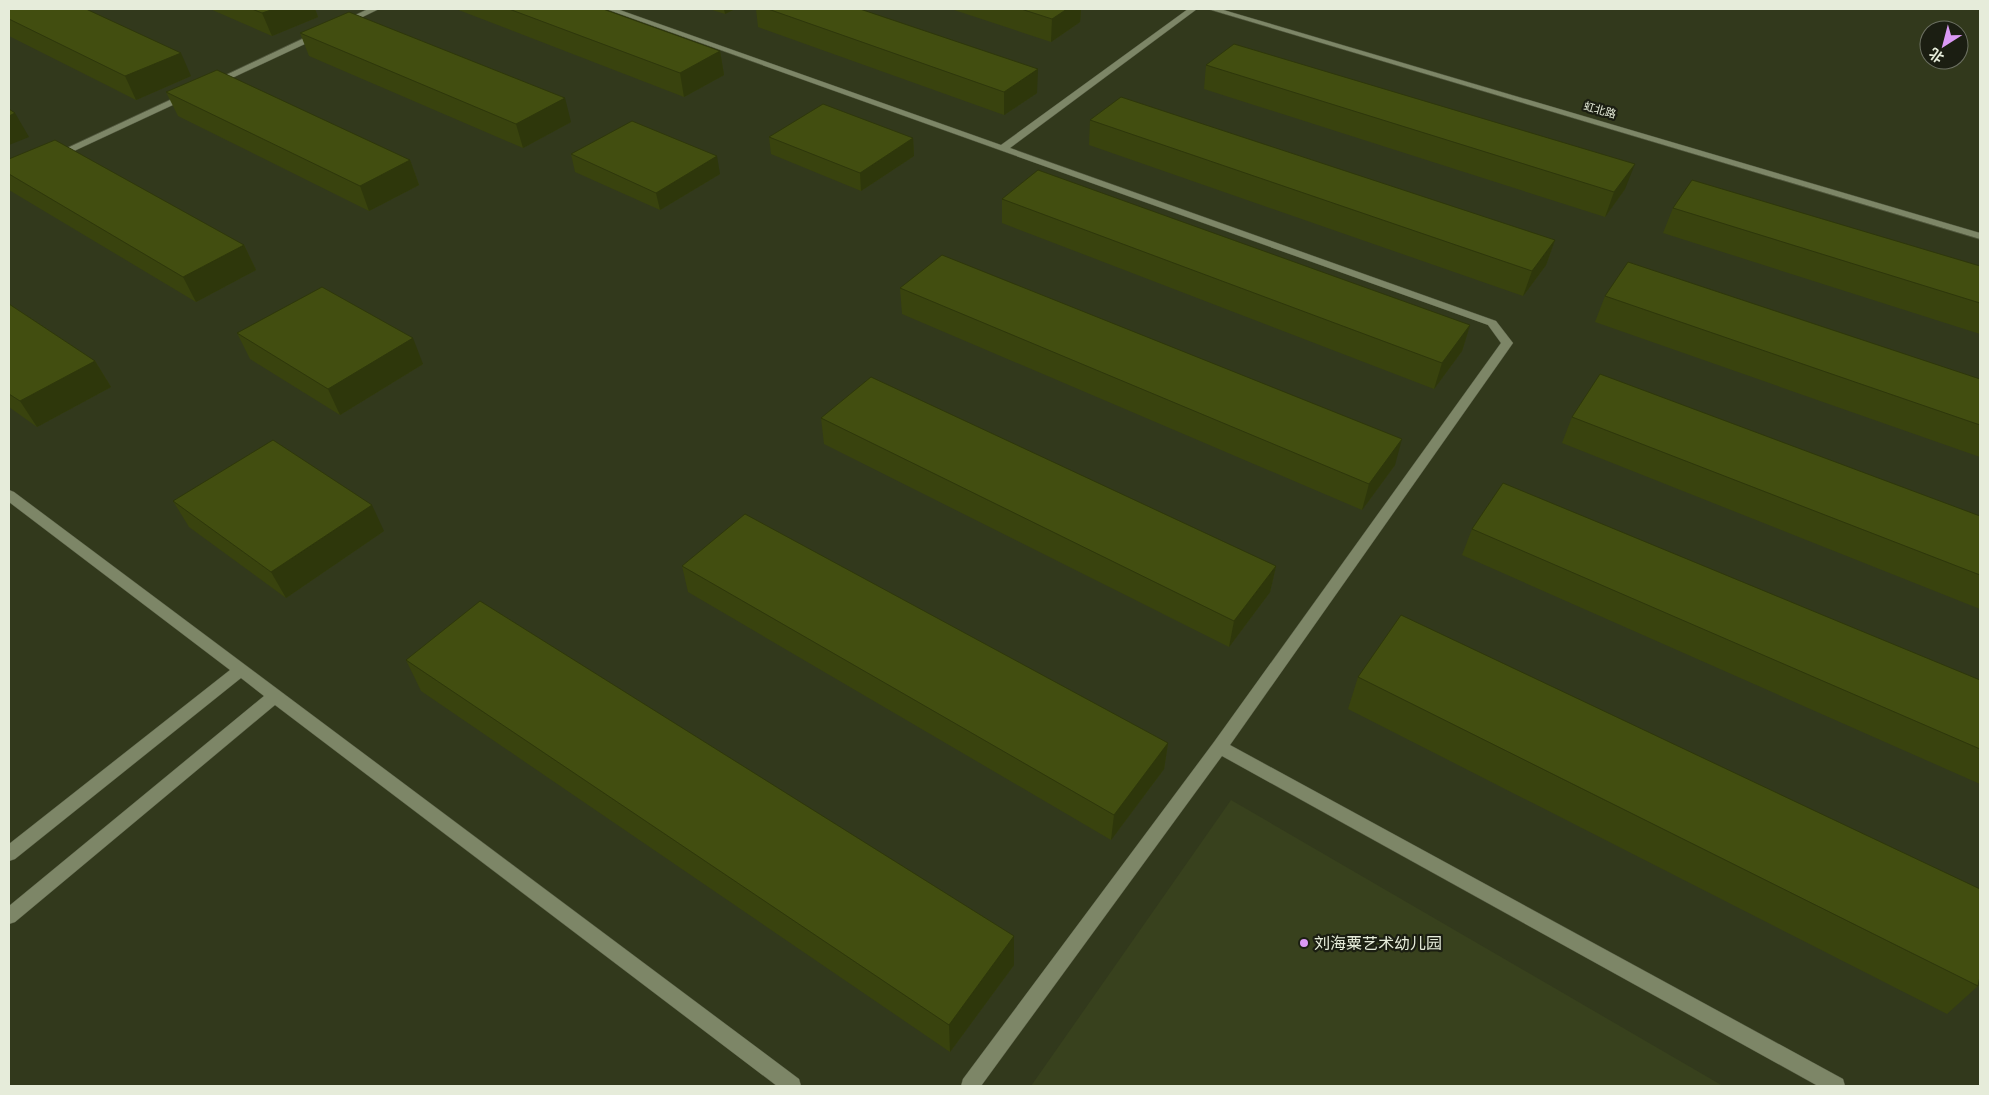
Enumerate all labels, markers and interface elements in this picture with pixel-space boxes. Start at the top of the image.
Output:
north arrow [1919,20,1969,70]
text: 北 [1925,44,1947,67]
street label: 虹北路 [1582,99,1618,121]
place label: 刘海粟艺术幼儿园 [1314,933,1442,953]
marker: 刘海粟艺术幼儿园 [1298,937,1310,949]

